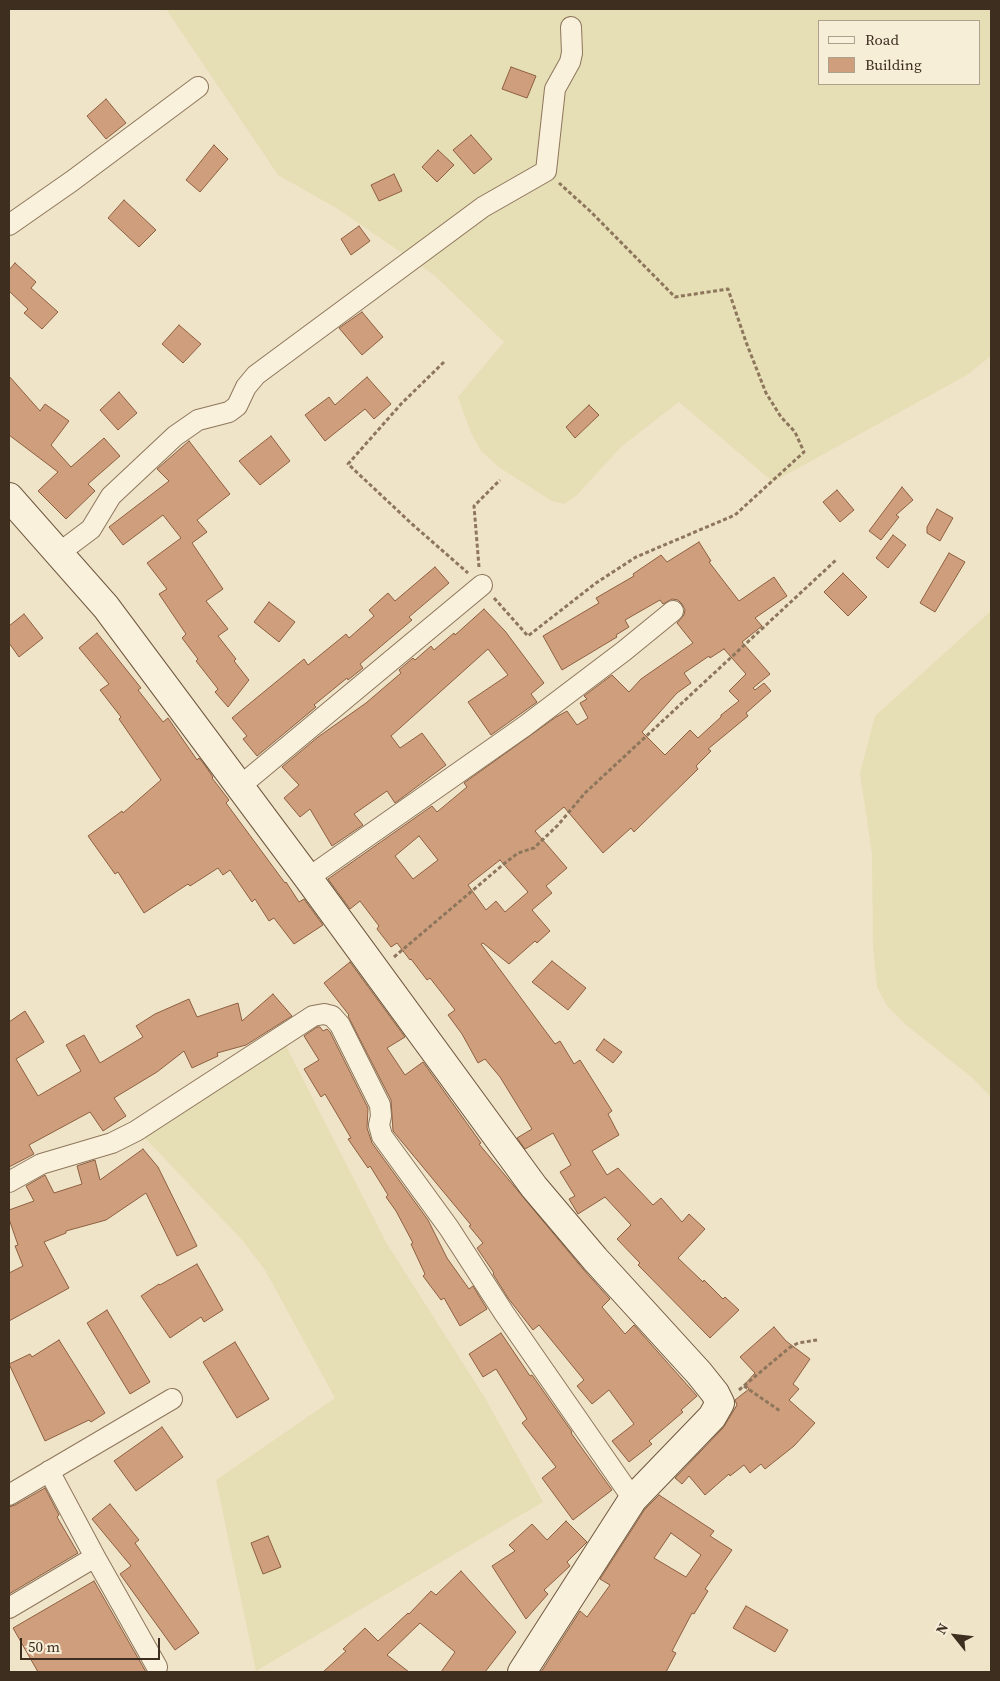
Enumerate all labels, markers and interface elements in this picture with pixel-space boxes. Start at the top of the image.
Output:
legend [818,20,980,85]
text: Road [865,29,899,50]
text: Building [865,54,922,75]
north arrow [930,1611,980,1661]
text: N [931,1619,953,1638]
scale bar [22,1628,162,1660]
text: 50 m [28,1636,60,1657]

